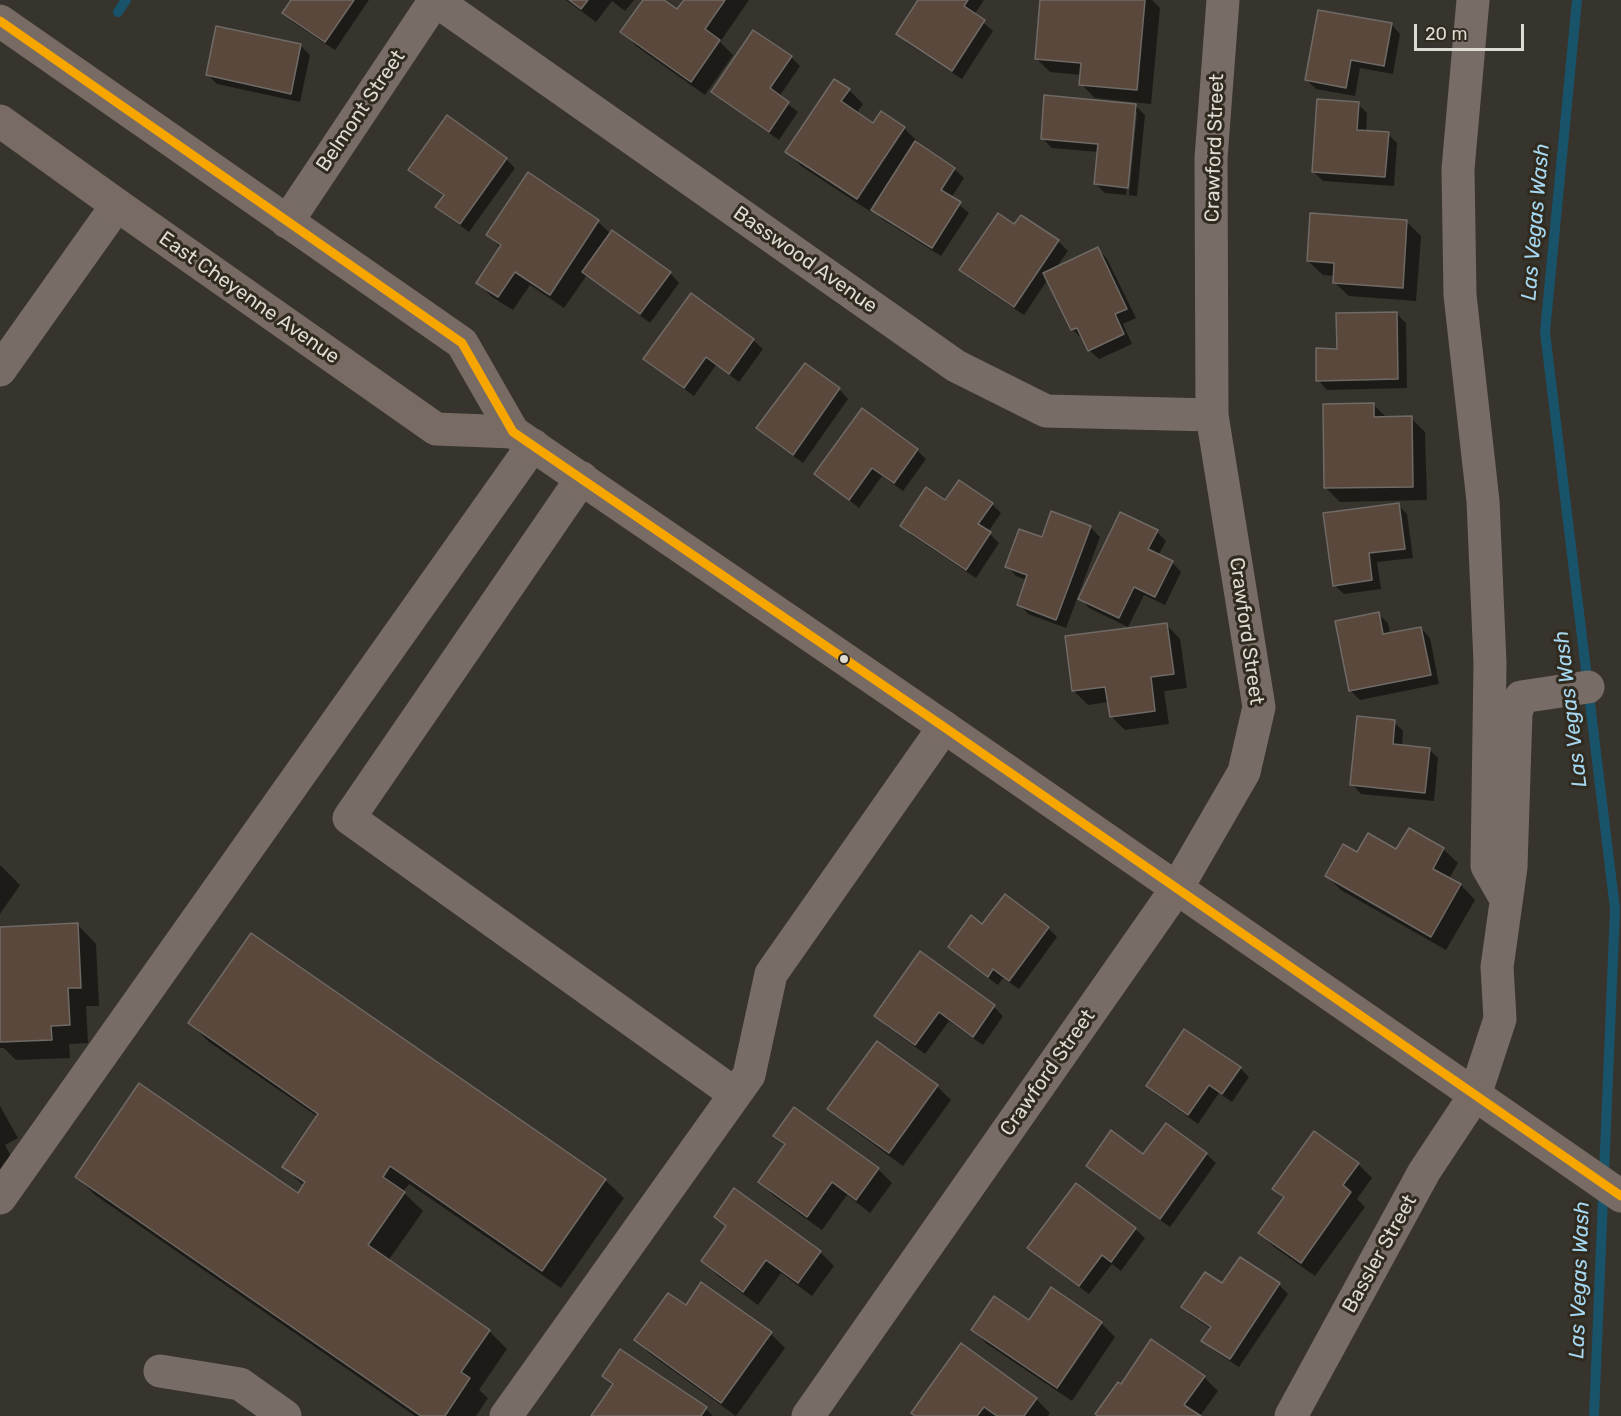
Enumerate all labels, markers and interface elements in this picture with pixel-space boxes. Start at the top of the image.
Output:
scale bar [1417,12,1526,50]
text: 20 m [1425,23,1467,45]
street label: Belmont Street [312,46,410,176]
street label: Crawford Street [1200,73,1230,223]
water label: Las Vegas Wash [1517,142,1555,302]
street label: Basswood Avenue [728,201,882,319]
street label: East Cheyenne Avenue [154,227,344,369]
street label: Crawford Street [1224,556,1268,706]
water label: Las Vegas Wash [1549,629,1593,789]
unlabelled marker [838,653,850,665]
street label: Crawford Street [996,1005,1100,1141]
street label: Bassler Street [1338,1191,1422,1317]
water label: Las Vegas Wash [1565,1201,1595,1359]

